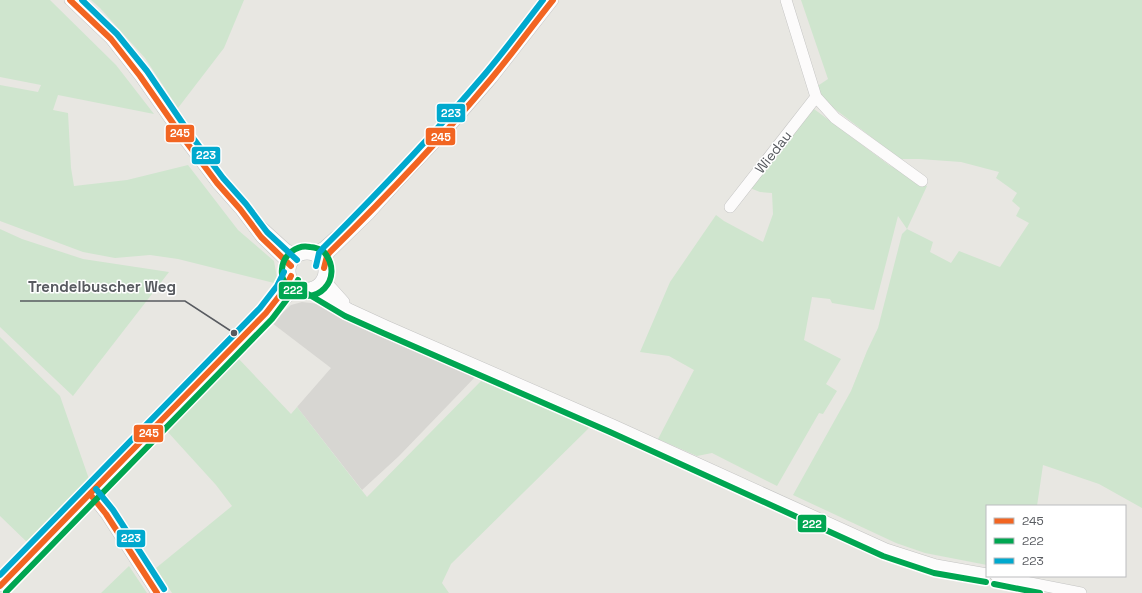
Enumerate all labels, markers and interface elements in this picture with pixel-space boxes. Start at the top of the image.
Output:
line badge: 223 [436,103,466,123]
text: 223 [441,106,461,120]
line badge: 245 [165,124,195,143]
text: 245 [170,126,190,140]
line badge: 245 [425,127,456,146]
street label: Wiedau [751,127,795,177]
text: 245 [431,130,451,144]
line badge: 223 [191,146,221,165]
text: 223 [196,148,216,162]
callout: Trendelbuscher Weg [20,274,185,301]
text: Trendelbuscher Weg [28,277,176,296]
line badge: 222 [278,281,308,300]
text: 222 [283,283,303,297]
line badge: 245 [133,424,164,443]
text: 245 [139,426,159,440]
legend [986,505,1126,577]
text: 245 [1022,513,1044,529]
line badge: 222 [797,514,827,533]
text: 222 [802,517,822,531]
line badge: 223 [116,529,146,548]
text: 223 [121,531,141,545]
text: 222 [1022,533,1044,549]
text: 223 [1022,553,1044,569]

